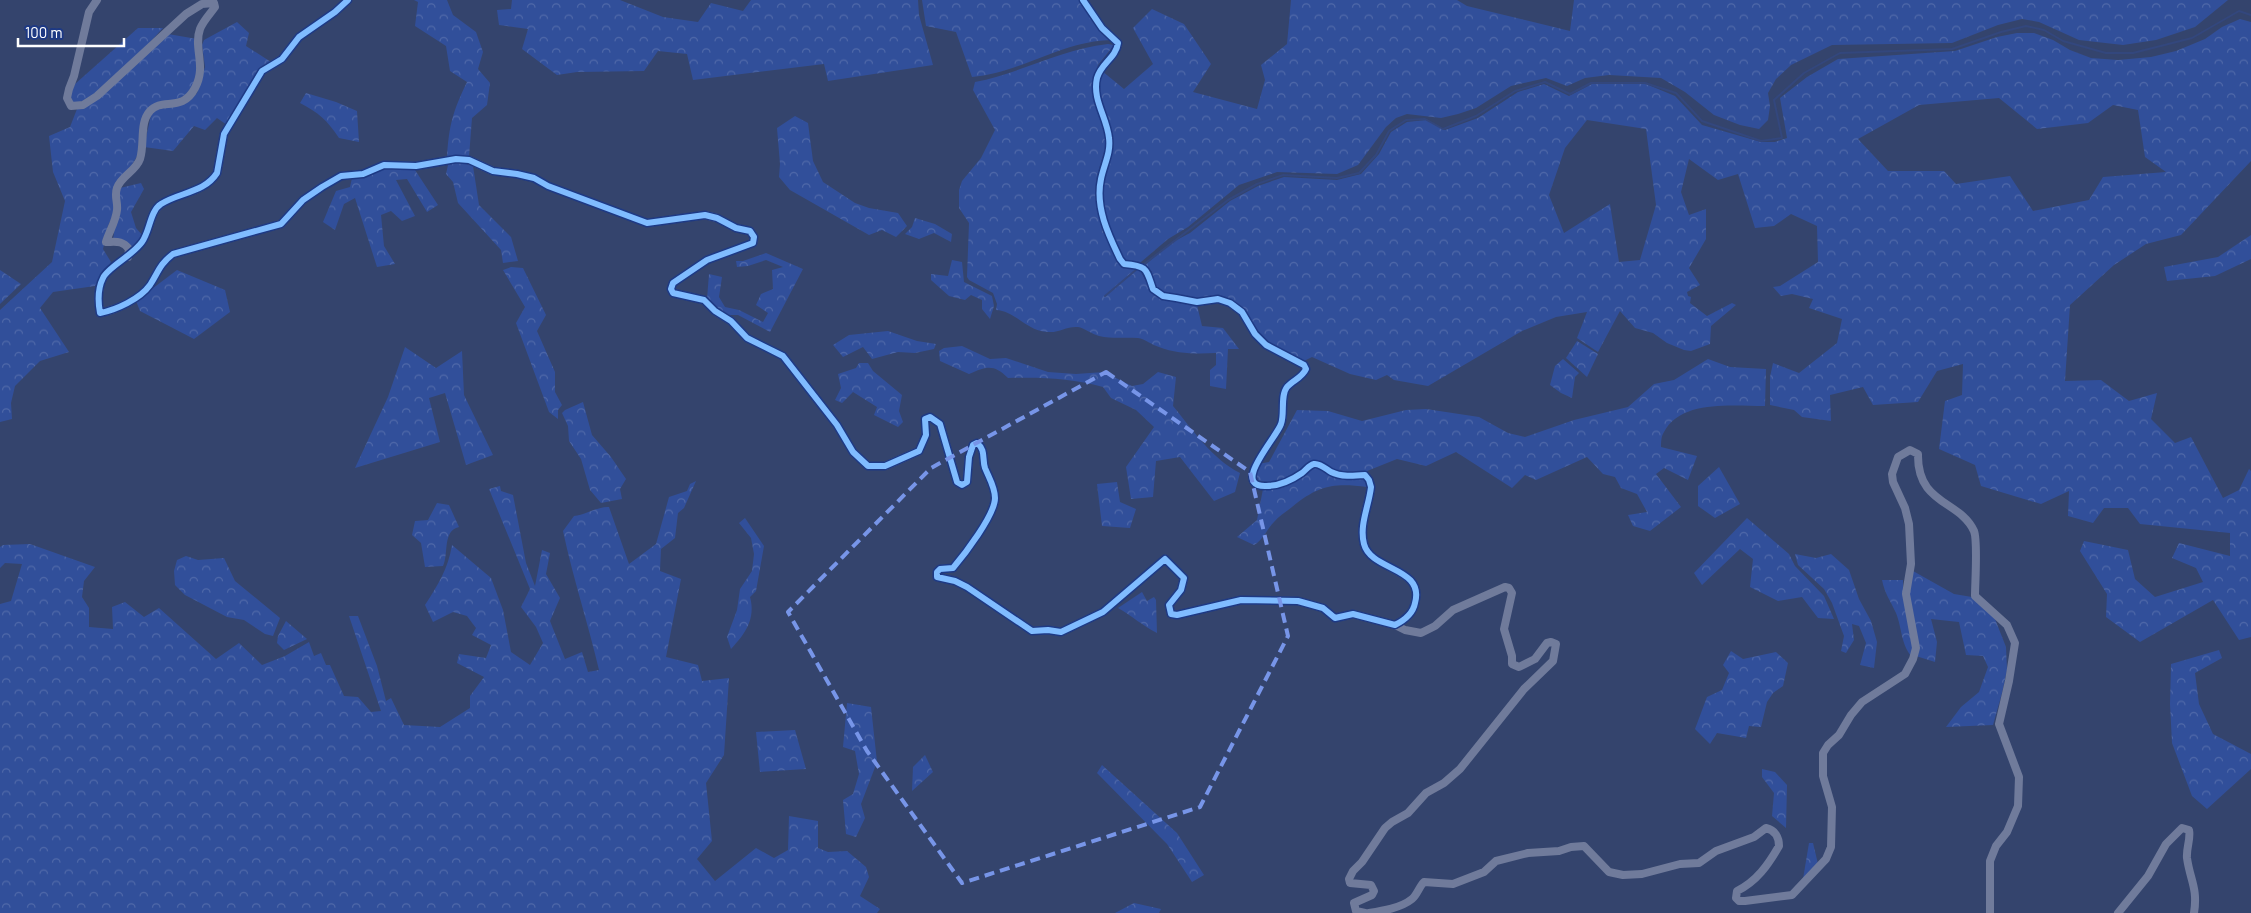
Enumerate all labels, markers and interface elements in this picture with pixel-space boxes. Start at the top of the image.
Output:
scale bar [18,15,124,47]
text: 100 m [25,23,63,41]

